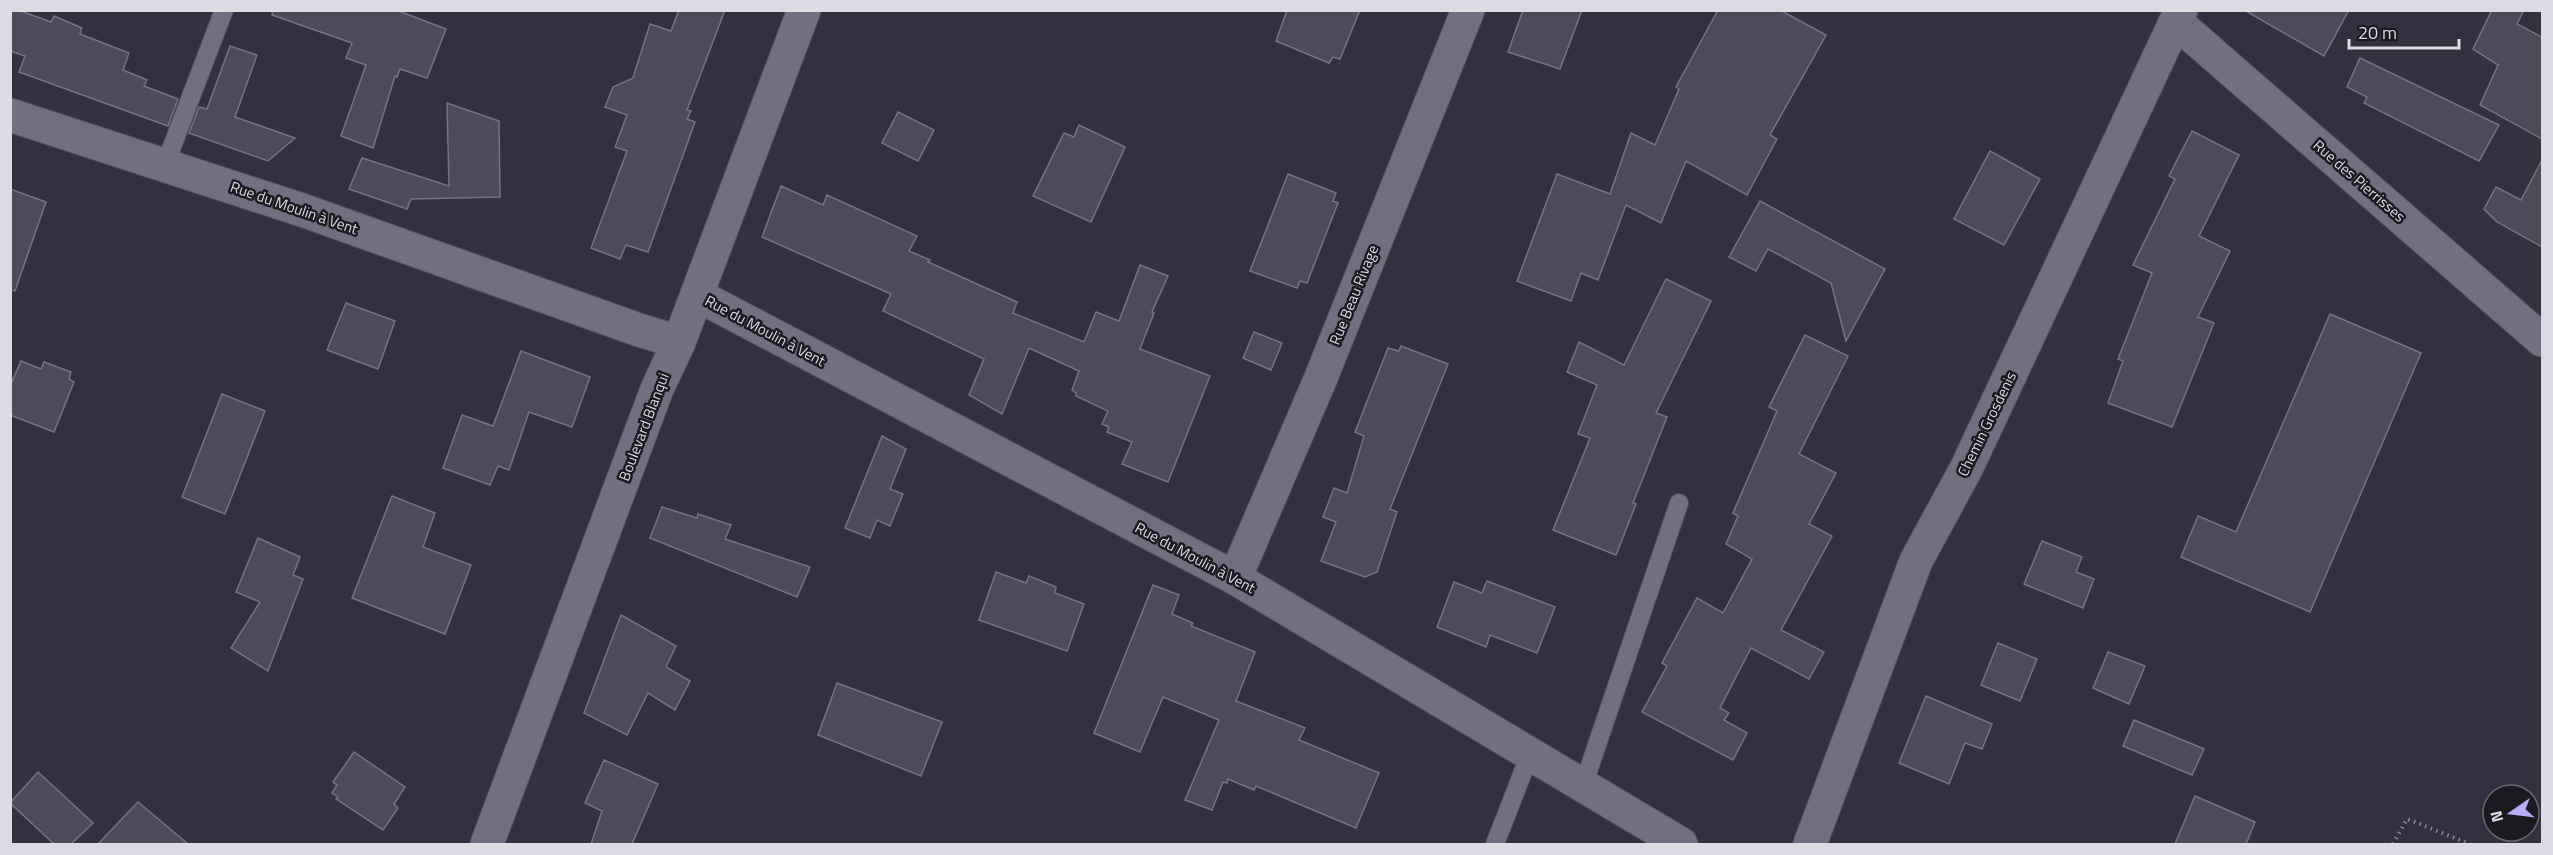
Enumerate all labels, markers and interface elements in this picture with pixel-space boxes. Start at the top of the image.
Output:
scale bar [2349,12,2458,50]
text: 20 m [2358,19,2397,46]
street label: Rue des Pierrisses [2308,134,2411,227]
street label: Rue du Moulin à Vent [227,175,362,240]
street label: Rue Beau Rivage [1323,241,1384,348]
street label: Rue du Moulin à Vent [701,289,830,372]
street label: Chemin Grosdenis [1951,368,2022,480]
street label: Boulevard Blanqui [612,369,675,484]
street label: Rue du Moulin à Vent [1131,516,1260,599]
north arrow [2481,783,2541,843]
text: N [2483,808,2509,825]

